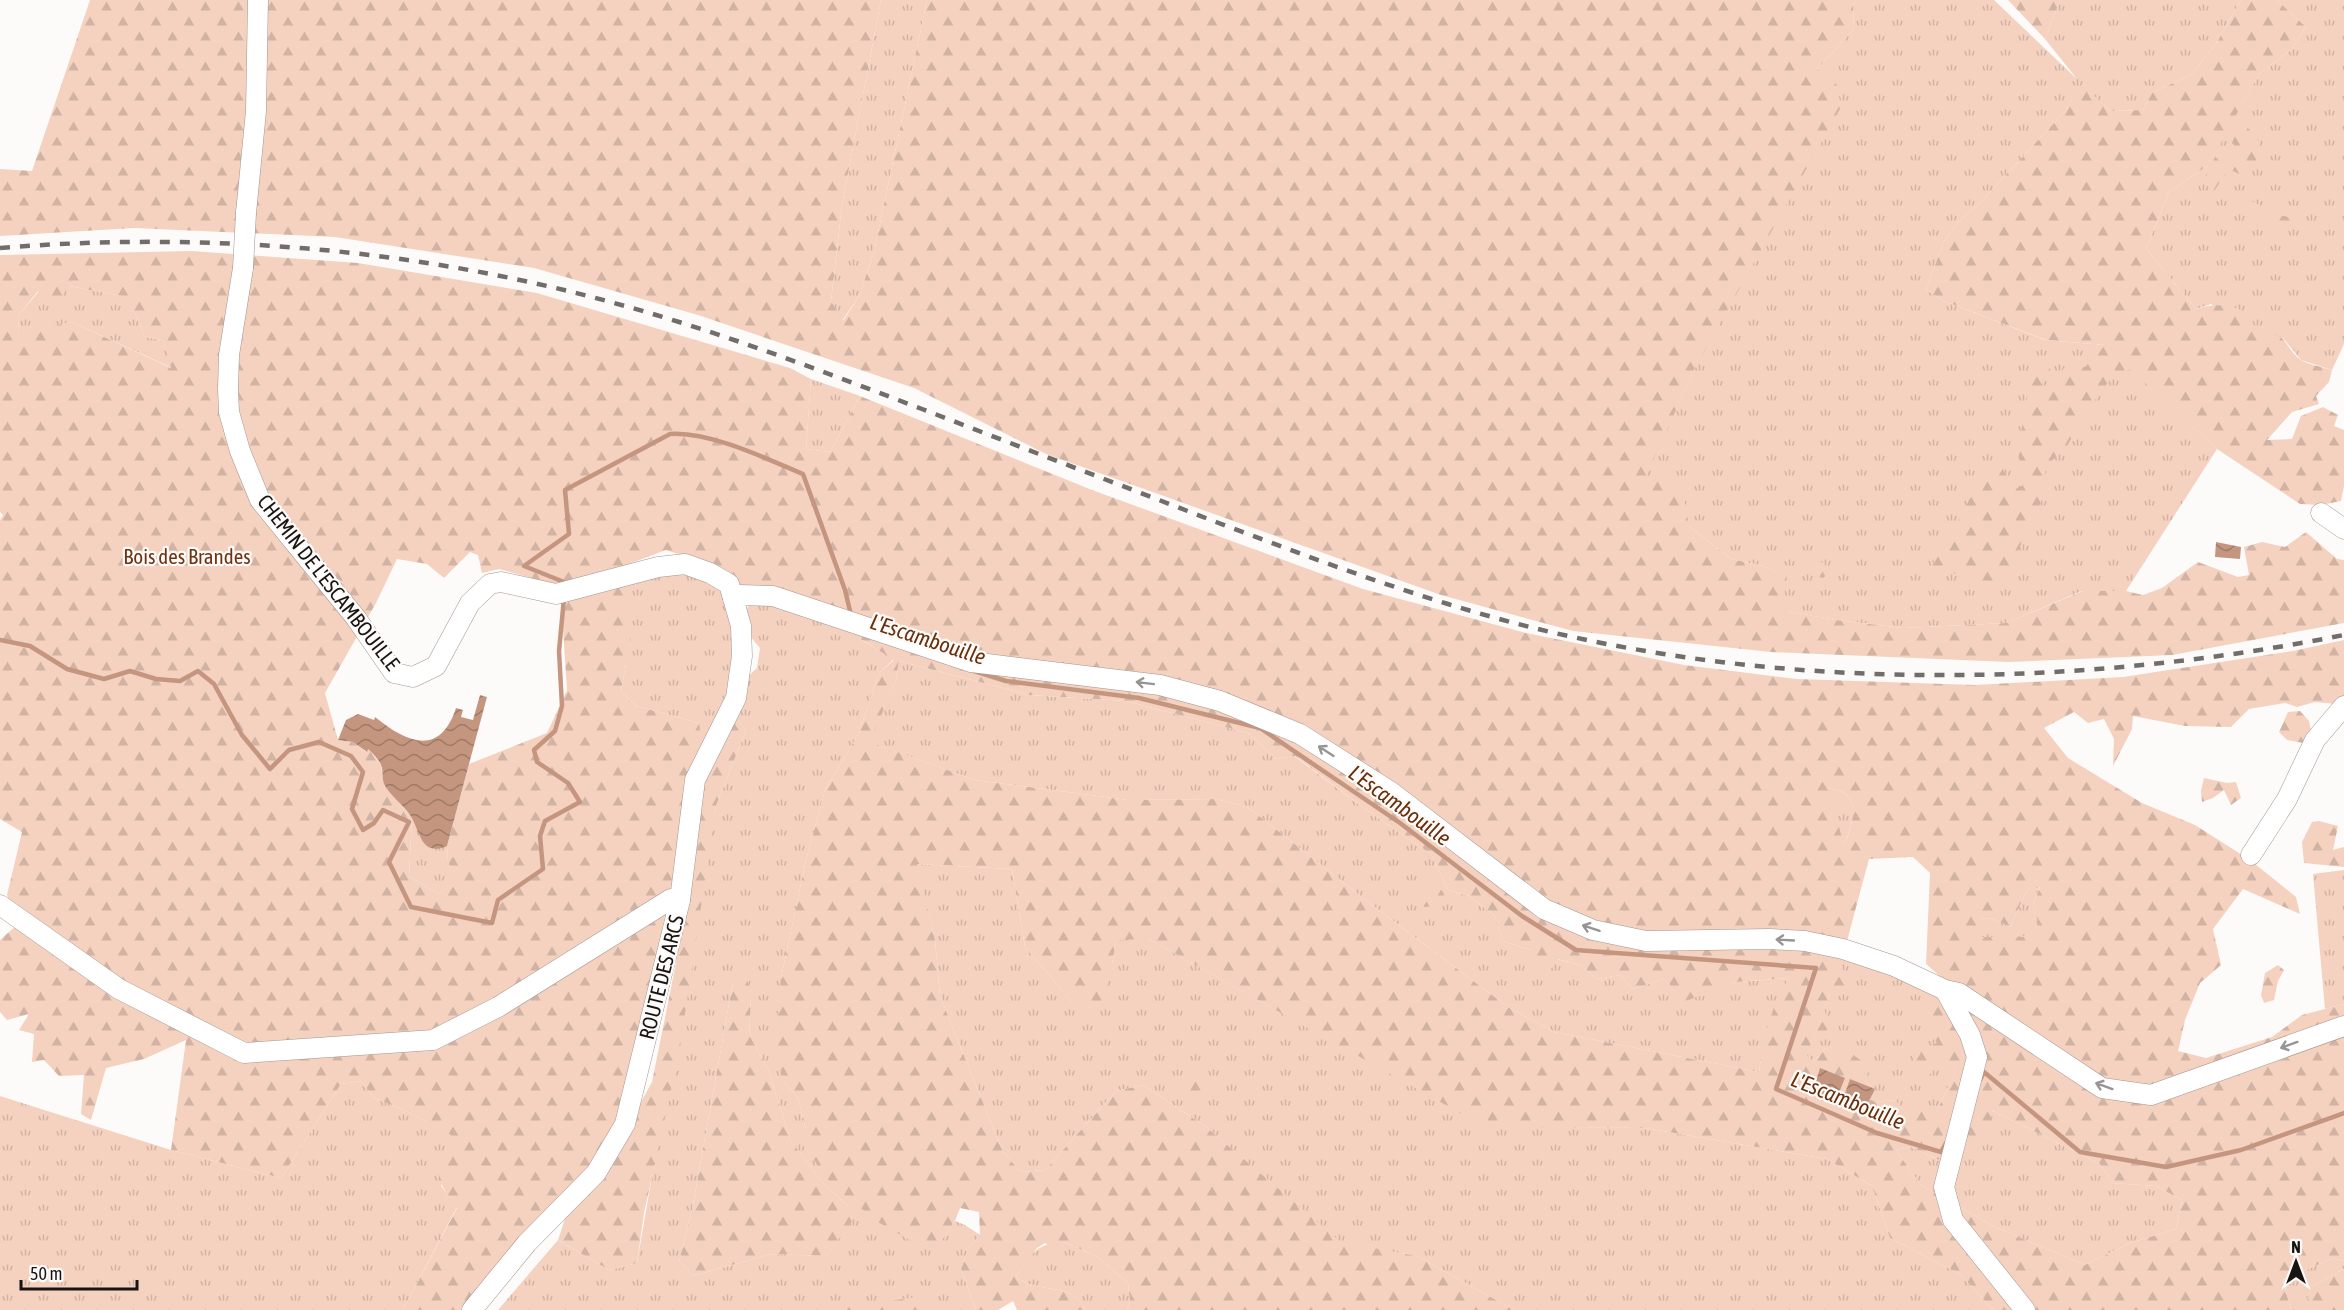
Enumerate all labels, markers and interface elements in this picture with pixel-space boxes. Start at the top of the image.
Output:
street label: CHEMIN DE L'ESCAMBOUILLE [253,489,405,675]
park label: Bois des Brandes [123,544,251,568]
water label: L'Escambouille [867,608,989,670]
one-way arrow [1135,678,1155,689]
one-way arrow [1318,744,1335,756]
water label: L'Escambouille [1344,759,1456,851]
street label: ROUTE DES ARCS [634,912,688,1042]
one-way arrow [1583,922,1601,933]
one-way arrow [1775,935,1795,946]
one-way arrow [2280,1041,2299,1052]
water label: L'Escambouille [1787,1065,1909,1135]
one-way arrow [2095,1079,2113,1090]
north arrow [2266,1232,2326,1292]
text: N [2291,1238,2301,1256]
scale bar [21,1253,136,1291]
text: 50 m [30,1263,62,1284]

